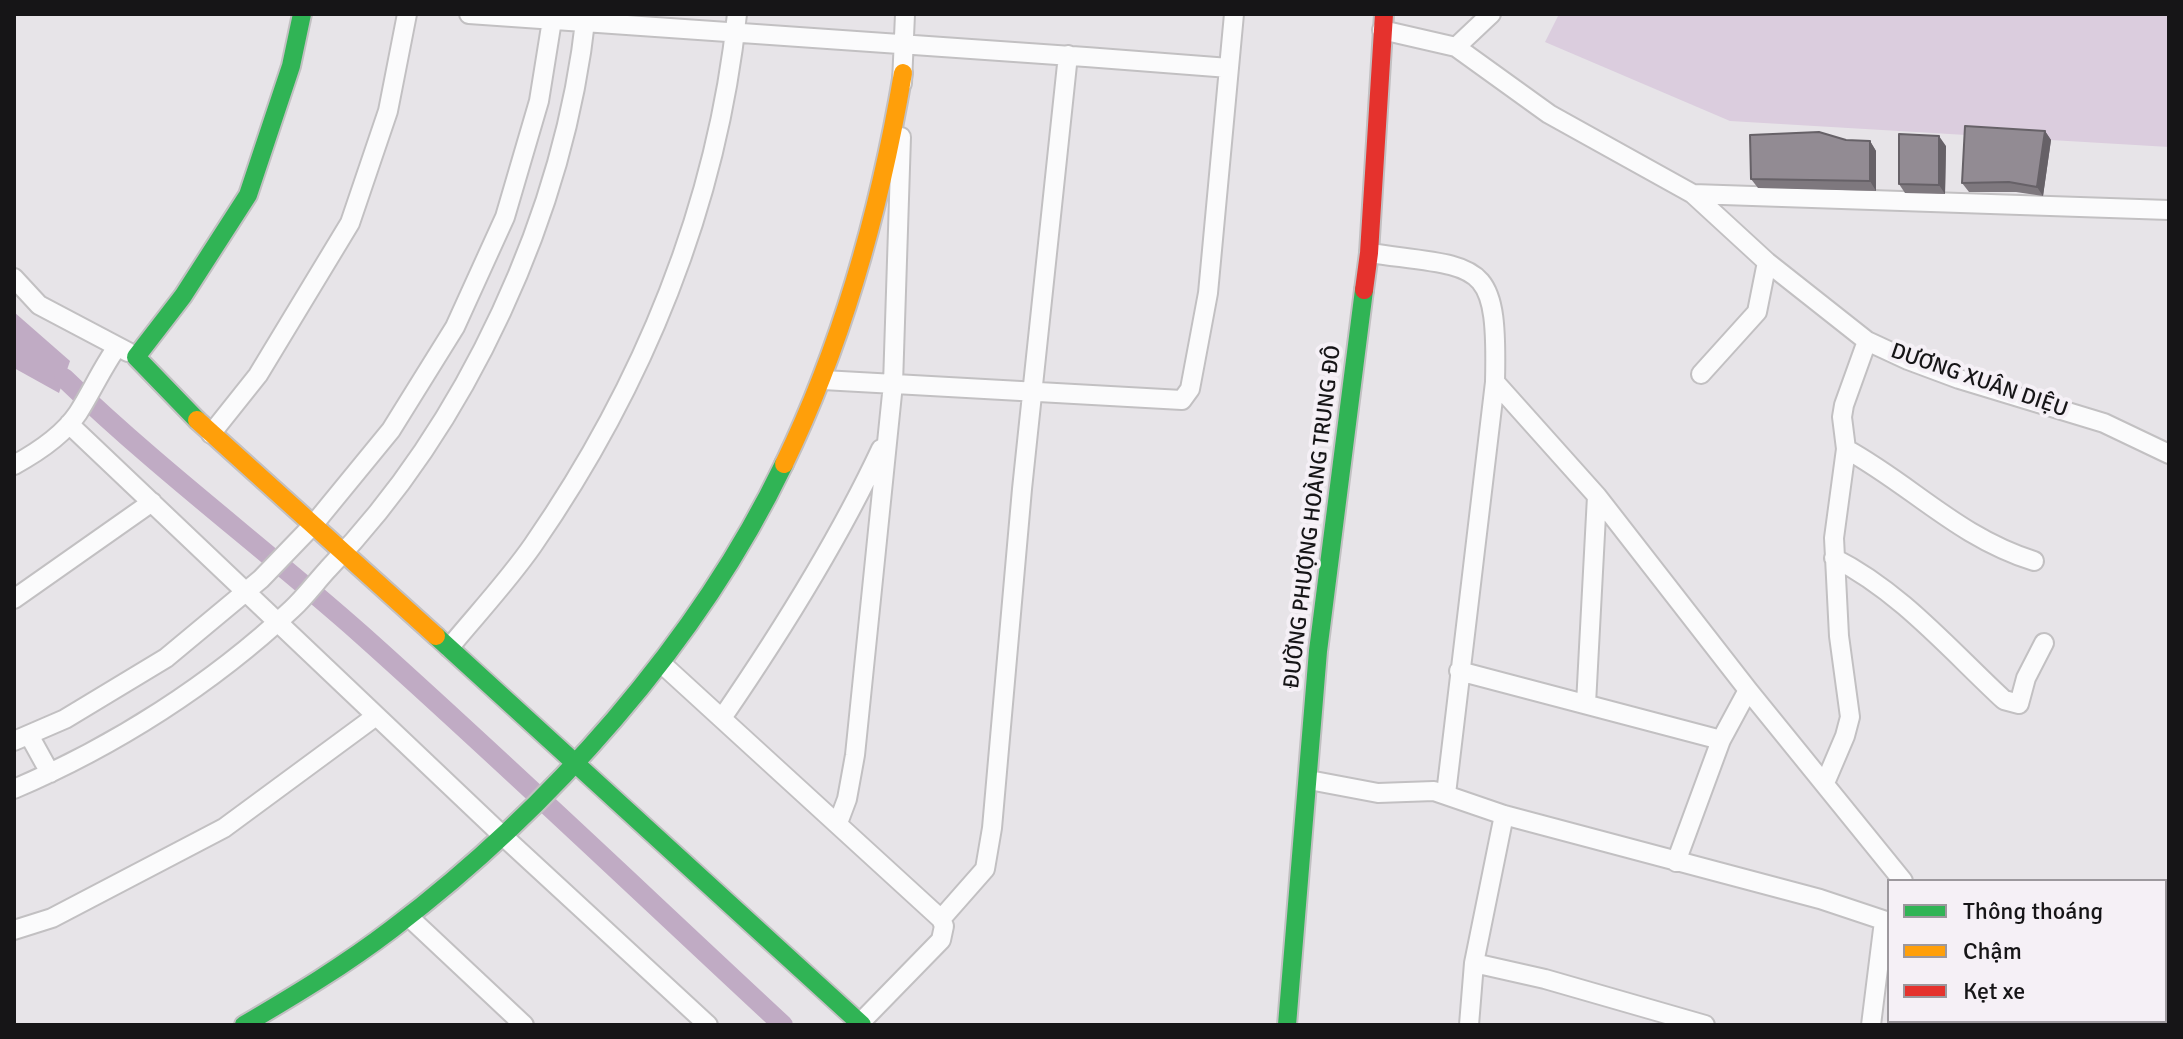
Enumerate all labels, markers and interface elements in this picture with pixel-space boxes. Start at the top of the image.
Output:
street label: DƯƠNG XUÂN DIỆU [1887,338,2071,424]
street label: ĐƯỜNG PHƯỢNG HOÀNG TRUNG ĐÔ [1279,344,1347,690]
legend [1887,879,2167,1023]
text: Thông thoáng [1963,896,2103,926]
text: Chậm [1963,936,2022,966]
text: Kẹt xe [1963,976,2025,1006]

